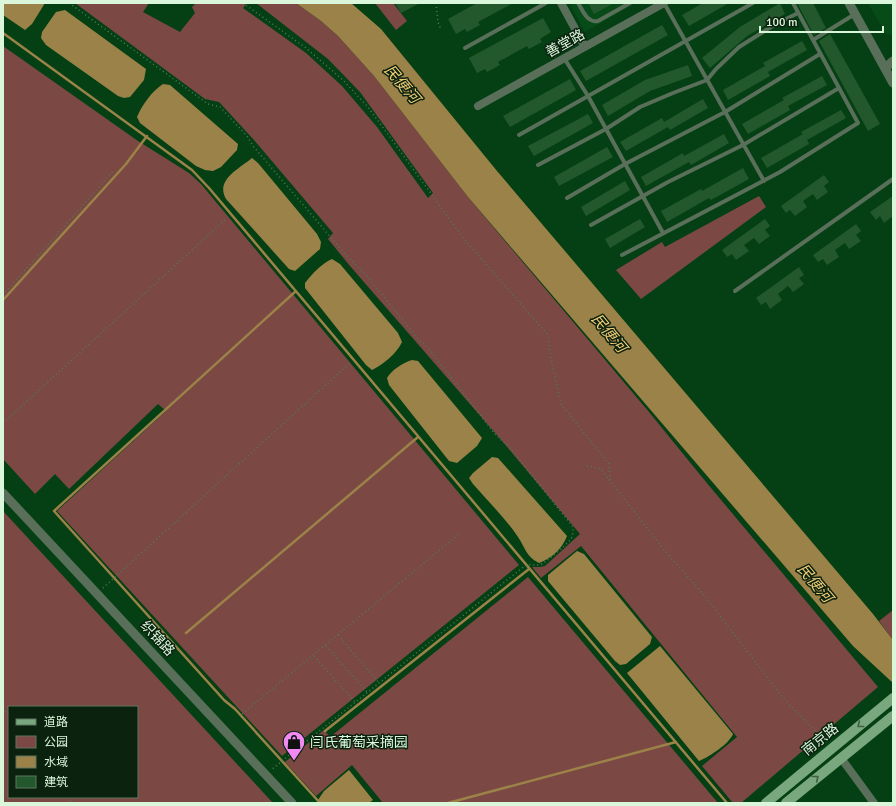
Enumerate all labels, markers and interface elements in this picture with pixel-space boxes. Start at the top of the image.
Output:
scale bar [760,8,883,34]
text: 100 m [766,15,798,30]
street label: 善堂路 [543,26,588,61]
water label: 民便河 [380,61,426,109]
water label: 民便河 [588,310,632,358]
water label: 民便河 [794,560,838,608]
street label: 织锦路 [137,617,178,659]
legend [8,706,138,798]
text: 道路 [44,715,68,730]
street label: 南京路 [799,720,842,759]
one-way arrow [857,720,865,727]
shop icon: 闫氏葡萄采摘园 [281,729,307,762]
place label: 闫氏葡萄采摘园 [310,734,408,751]
text: 公园 [44,735,68,750]
text: 水域 [44,755,68,770]
text: 建筑 [44,775,68,790]
one-way arrow [812,776,819,783]

